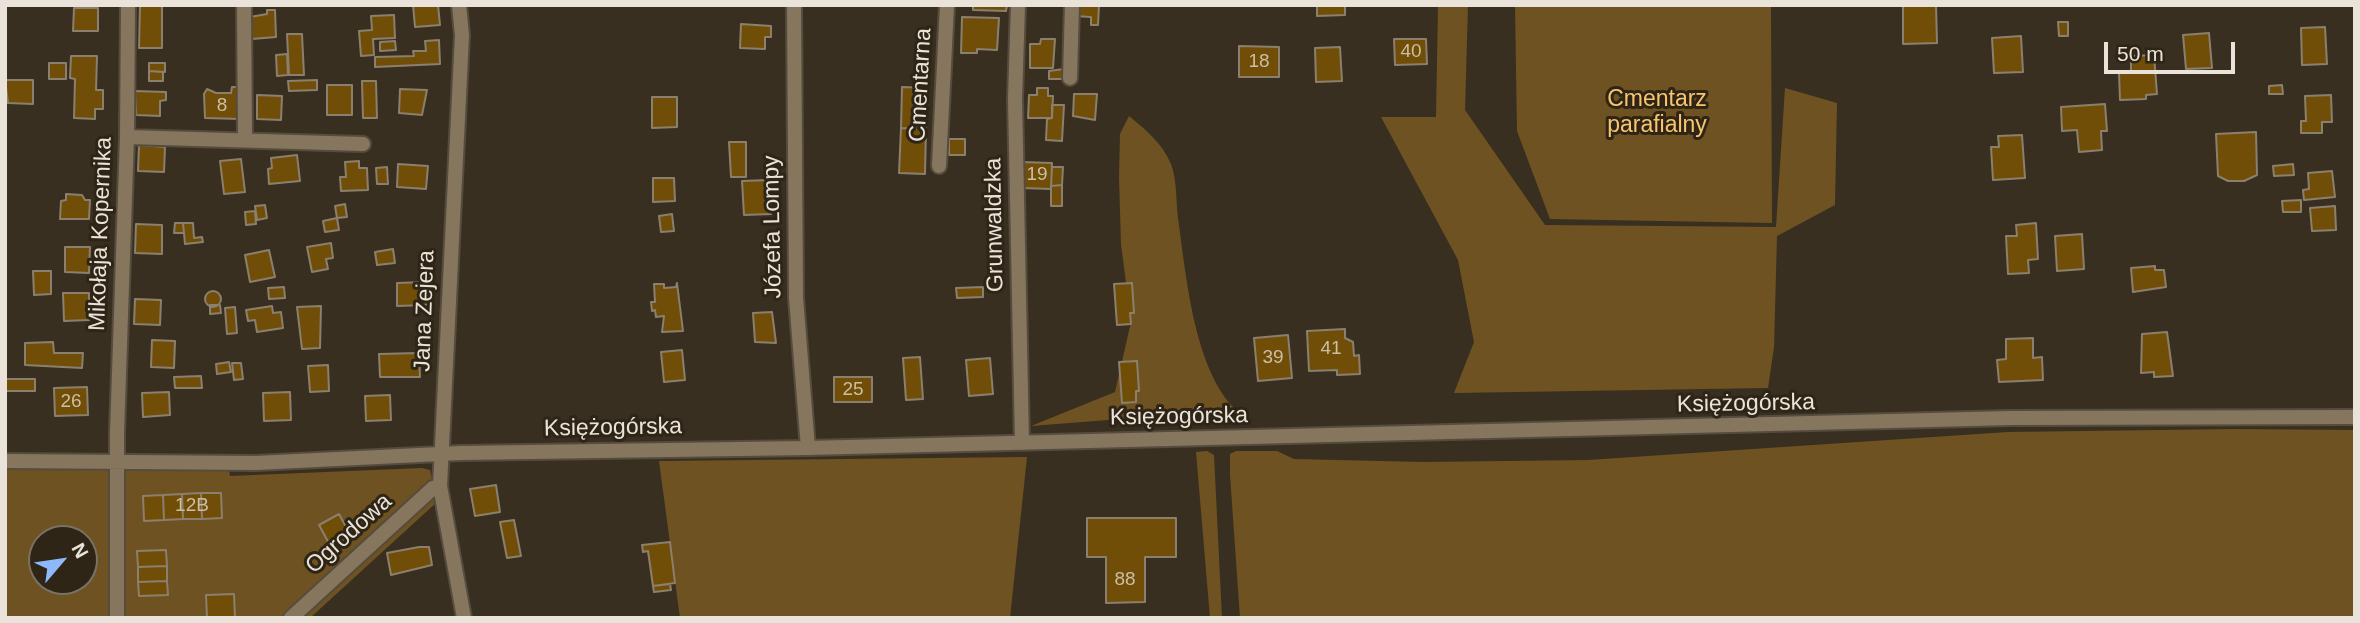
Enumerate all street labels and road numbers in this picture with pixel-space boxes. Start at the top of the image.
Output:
street label: Cmentarna [904,27,938,143]
street label: Mikołaja Kopernika [84,136,118,332]
street label: Józefa Lompy [758,155,788,299]
street label: Grunwaldzka [980,158,1010,292]
street label: Jana Zejera [409,250,441,372]
street label: Księżogórska [1677,389,1815,419]
street label: Księżogórska [1110,402,1248,432]
street label: Księżogórska [544,413,682,443]
street label: Ogrodowa [300,488,398,580]

